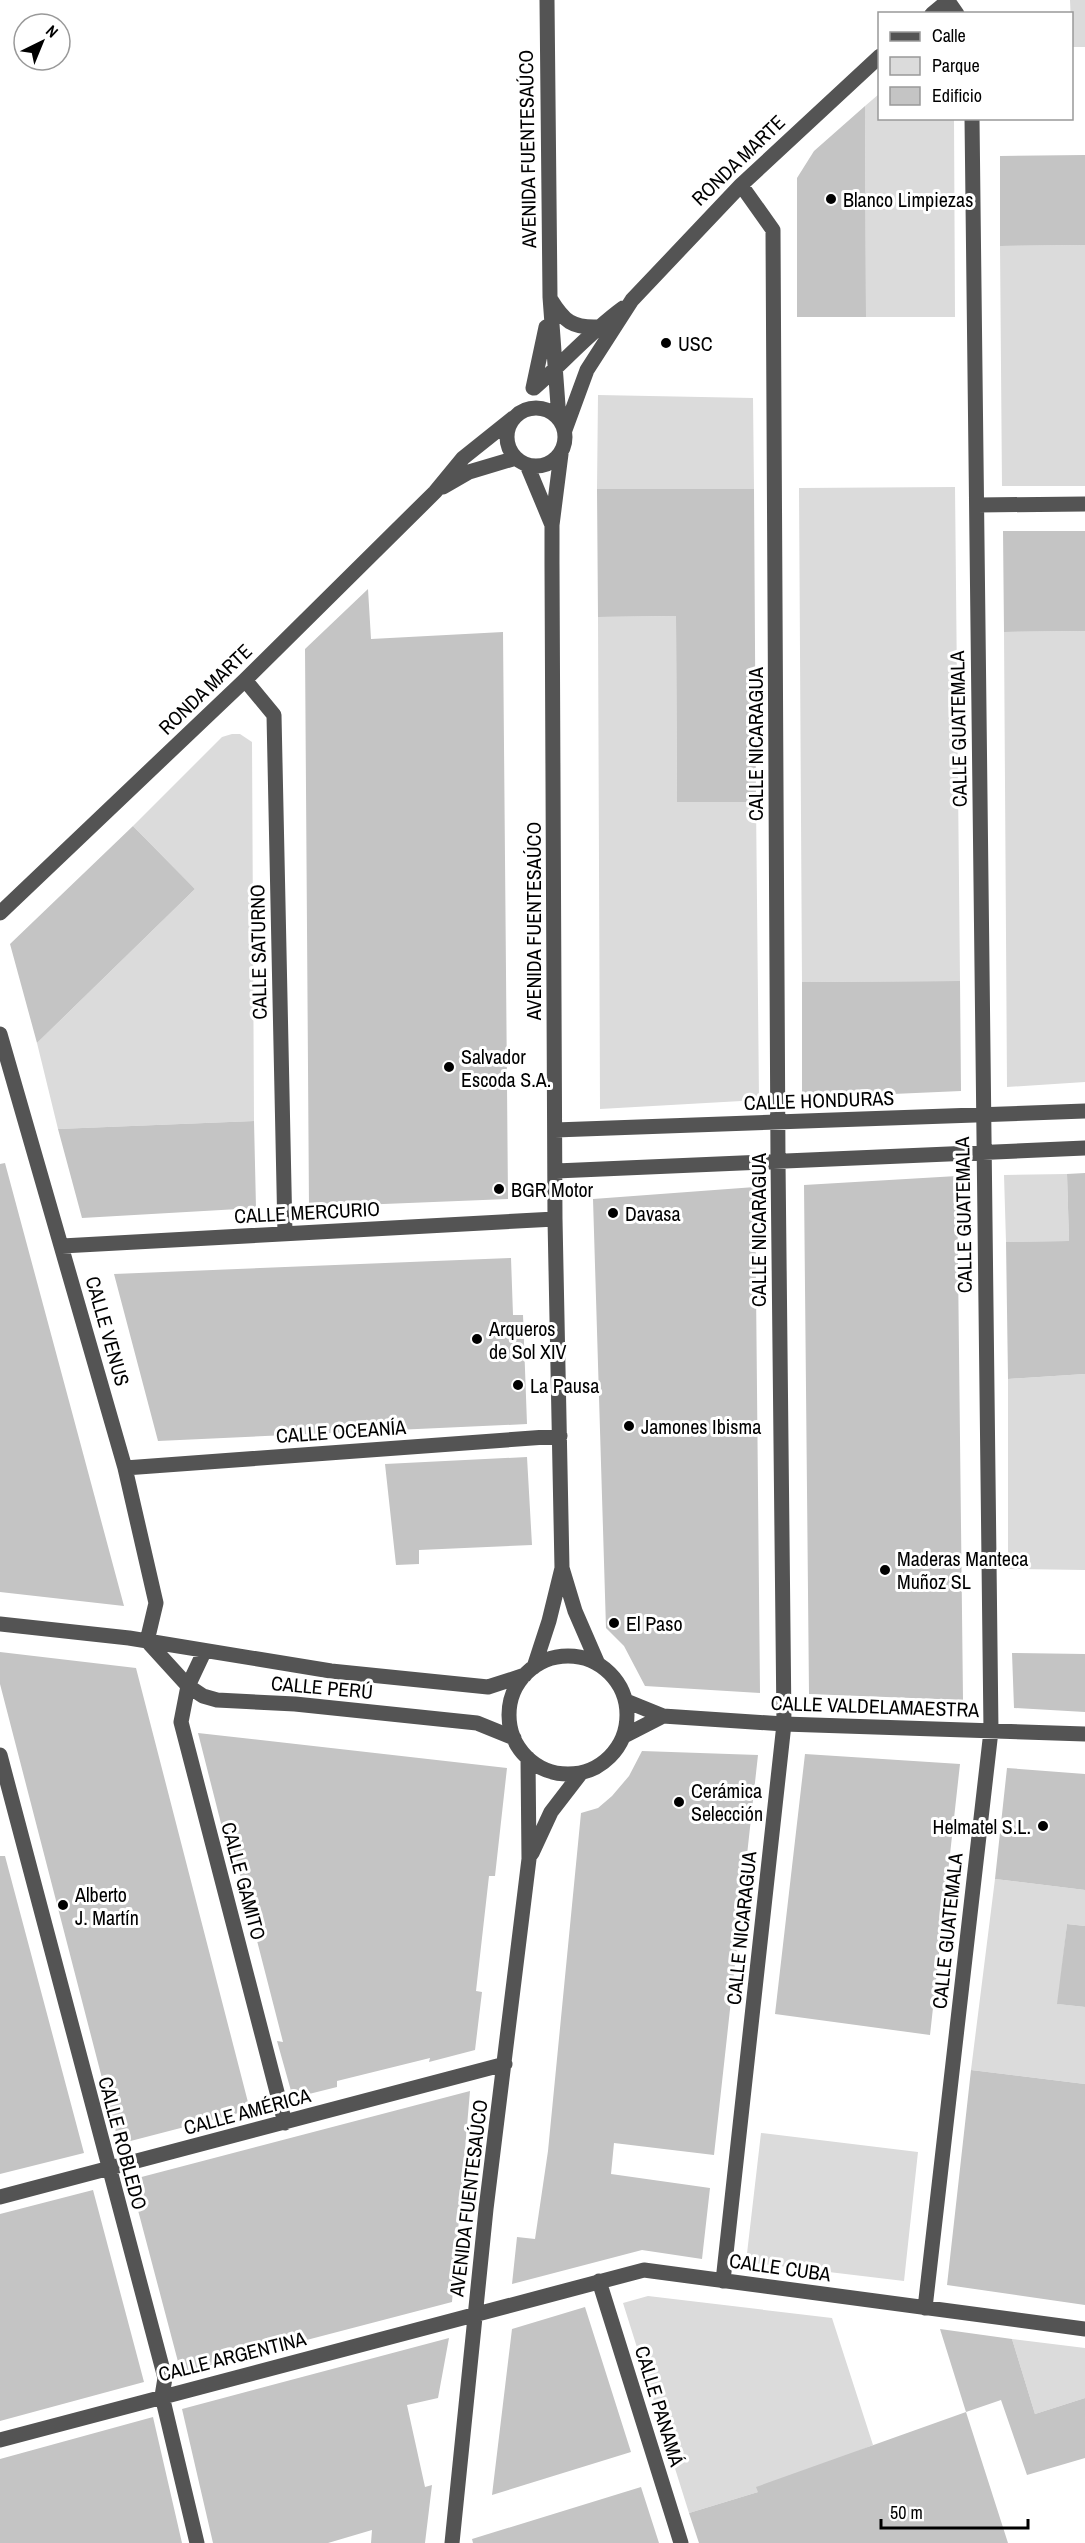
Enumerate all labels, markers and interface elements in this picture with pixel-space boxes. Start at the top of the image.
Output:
north arrow [12,12,72,72]
legend [878,12,1073,120]
text: N [41,20,63,42]
text: Calle [932,23,966,48]
street label: AVENIDA FUENTESAÚCO [512,50,542,249]
text: Parque [932,53,980,78]
text: Edificio [932,83,982,108]
street label: RONDA MARTE [685,109,791,211]
place label: Blanco Limpiezas [843,186,973,213]
marker: Blanco Limpiezas [824,192,838,206]
place label: USC [678,330,713,357]
marker: USC [659,336,673,350]
street label: RONDA MARTE [152,638,258,740]
street label: CALLE GUATEMALA [943,650,973,807]
street label: CALLE NICARAGUA [742,667,769,821]
street label: AVENIDA FUENTESAÚCO [520,822,547,1021]
street label: CALLE SATURNO [243,884,273,1020]
place label: Salvador Escoda S.A. [461,1043,551,1093]
marker: Salvador Escoda S.A. [442,1060,456,1074]
street label: CALLE HONDURAS [743,1084,895,1116]
street label: CALLE GUATEMALA [948,1136,978,1293]
street label: CALLE NICARAGUA [745,1153,772,1307]
place label: BGR Motor [511,1176,594,1203]
marker: BGR Motor [492,1182,506,1196]
street label: CALLE MERCURIO [233,1195,381,1229]
place label: Davasa [625,1200,681,1227]
marker: Davasa [606,1206,620,1220]
street label: CALLE VENUS [79,1273,137,1389]
place label: Arqueros de Sol XIV [488,1315,567,1365]
marker: Arqueros de Sol XIV [470,1332,484,1346]
place label: La Pausa [530,1372,599,1399]
marker: La Pausa [511,1378,525,1392]
street label: CALLE OCEANÍA [275,1413,407,1449]
place label: Jamones Ibisma [641,1413,761,1440]
marker: Jamones Ibisma [622,1419,636,1433]
place label: Maderas Manteca Muñoz SL [897,1545,1028,1595]
marker: Maderas Manteca Muñoz SL [878,1563,892,1577]
place label: El Paso [626,1610,683,1637]
marker: El Paso [607,1616,621,1630]
street label: CALLE PERÚ [270,1669,374,1705]
street label: CALLE VALDELAMAESTRA [770,1689,980,1723]
place label: Cerámica Selección [691,1777,763,1827]
marker: Cerámica Selección [672,1795,686,1809]
place label: Helmatel S.L. [933,1813,1031,1840]
street label: CALLE GAMITO [215,1819,273,1943]
marker: Helmatel S.L. [1036,1819,1050,1833]
street label: CALLE NICARAGUA [720,1850,762,2006]
street label: CALLE GUATEMALA [925,1852,969,2010]
place label: Alberto J. Martín [74,1881,139,1931]
marker: Alberto J. Martín [56,1898,70,1912]
street label: CALLE ROBLEDO [92,2073,154,2213]
street label: CALLE AMÉRICA [181,2081,313,2141]
street label: AVENIDA FUENTESAÚCO [442,2098,493,2299]
street label: CALLE CUBA [728,2247,832,2287]
street label: CALLE ARGENTINA [155,2325,309,2387]
street label: CALLE PANAMÁ [629,2342,691,2470]
scale bar [881,2492,1028,2530]
text: 50 m [890,2500,923,2525]

